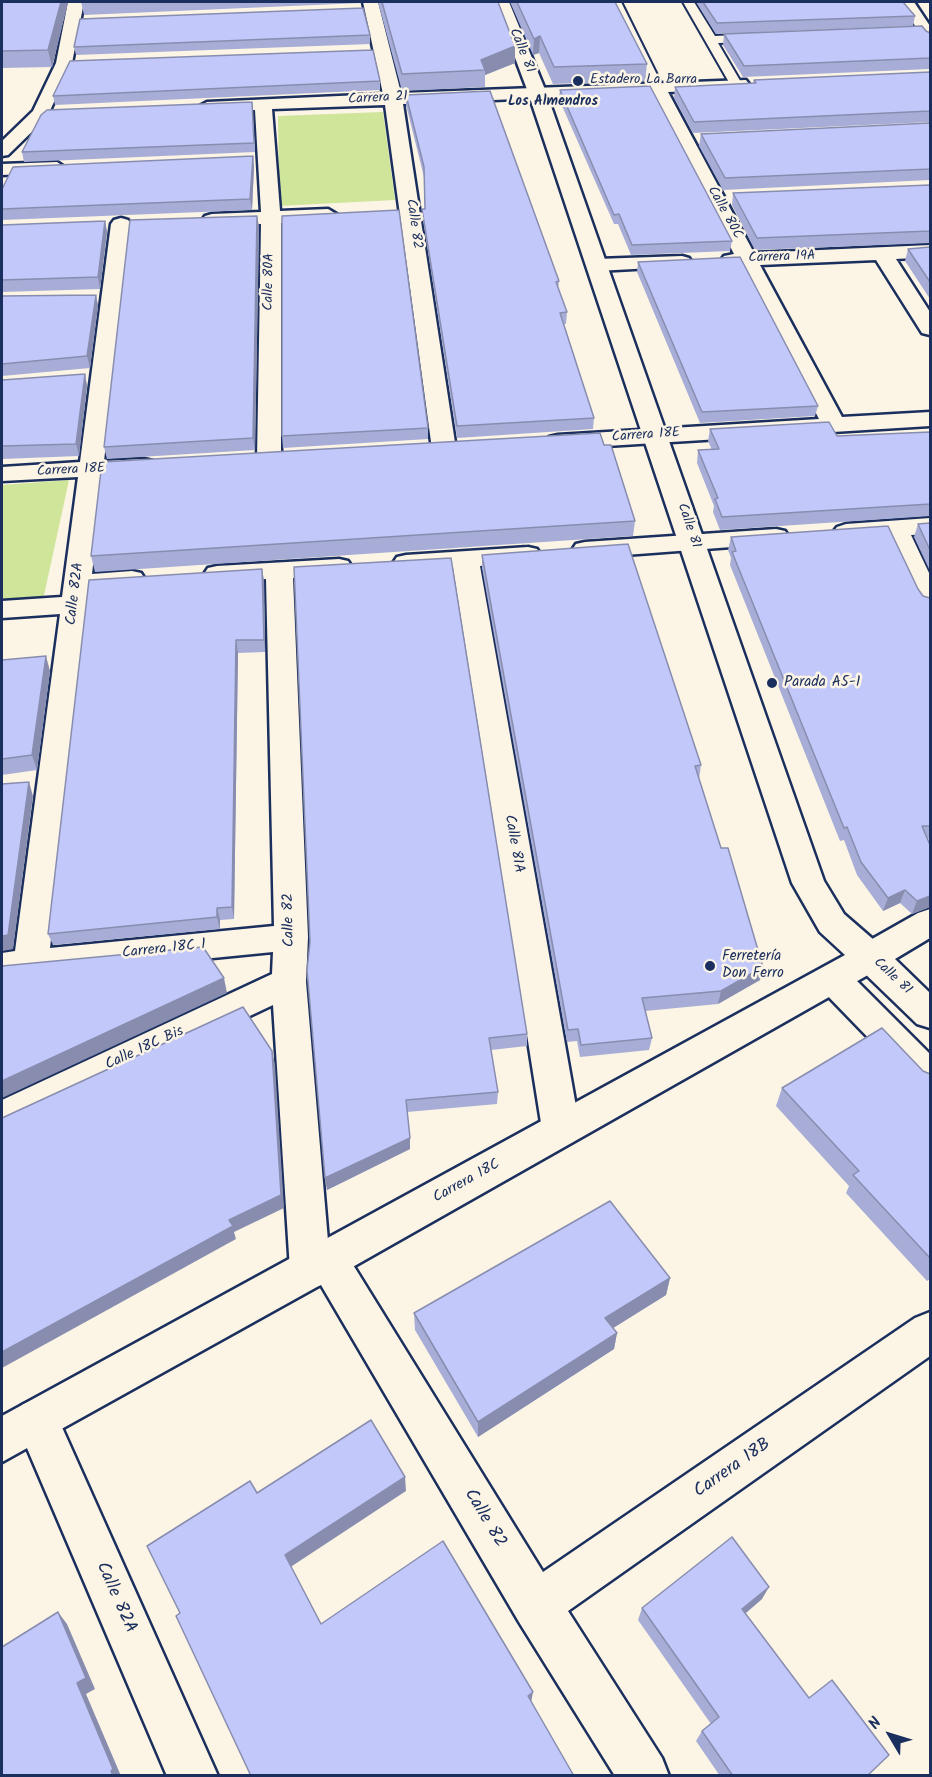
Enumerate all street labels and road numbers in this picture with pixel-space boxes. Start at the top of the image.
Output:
street label: Calle 81 [504,26,538,76]
street label: Carrera 21 [348,89,408,109]
street label: Calle 80C [703,184,745,242]
street label: Calle 82 [401,198,425,250]
street label: Carrera 19A [748,248,816,268]
street label: Calle 80A [261,253,279,311]
street label: Carrera 18E [611,425,681,447]
street label: Carrera 18E [36,461,106,481]
street label: Calle 81 [672,501,704,551]
street label: Calle 82A [63,562,89,626]
street label: Calle 81A [499,813,527,875]
street label: Calle 82 [281,893,299,947]
street label: Carrera 18C 1 [121,937,207,963]
street label: Calle 81 [869,955,915,999]
street label: Calle 18C Bis [103,1023,187,1075]
street label: Carrera 18C [431,1156,503,1208]
street label: Carrera 18B [690,1435,776,1503]
street label: Calle 82 [458,1486,510,1552]
street label: Calle 82A [90,1559,140,1637]

